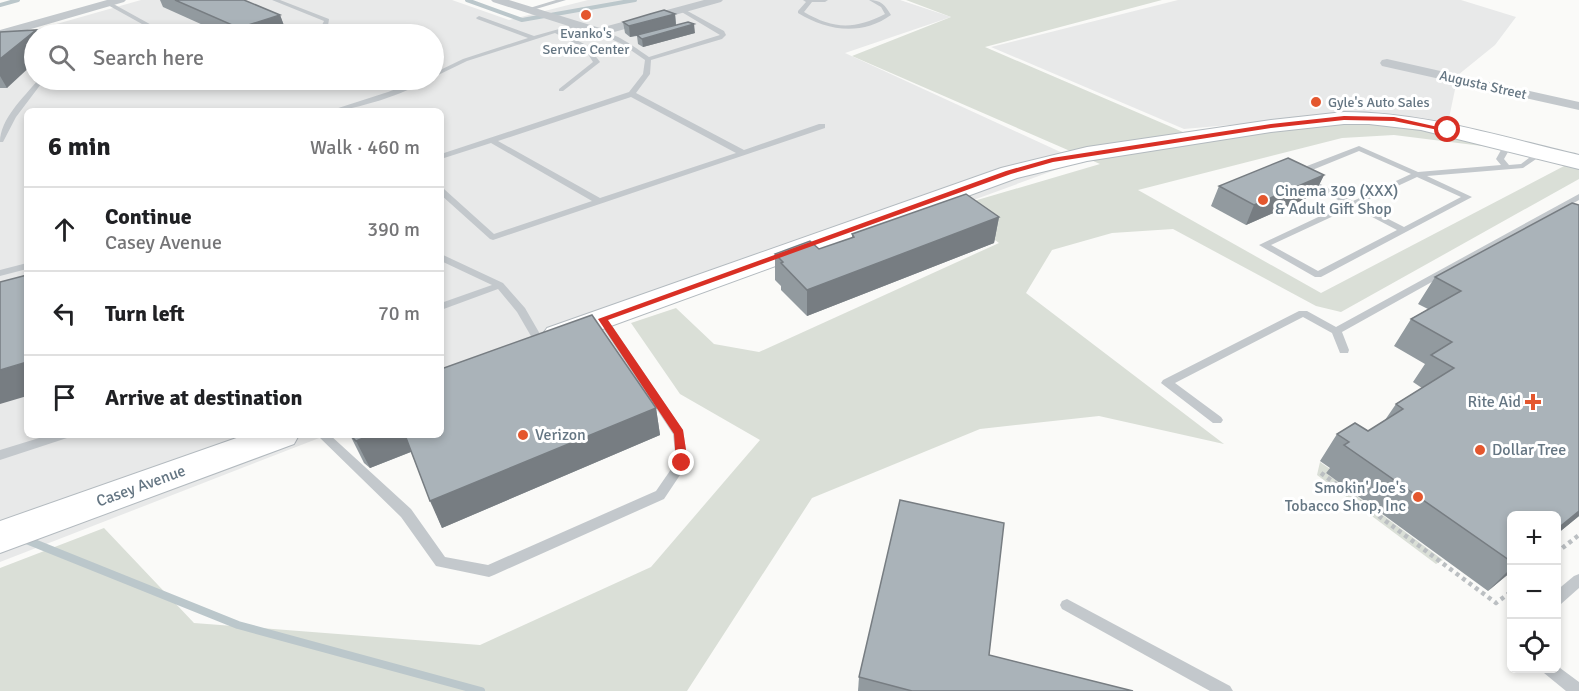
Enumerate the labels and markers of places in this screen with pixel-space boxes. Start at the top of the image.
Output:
marker: Evanko's Service Center [579,8,593,22]
place label: Evanko's Service Center [543,25,630,58]
place label: Gyle's Auto Sales [1328,94,1430,111]
marker: Gyle's Auto Sales [1309,95,1323,109]
place label: Cinema 309 (XXX) & Adult Gift Shop [1275,181,1398,219]
marker: Cinema 309 (XXX) & Adult Gift Shop [1256,193,1270,207]
place label: Rite Aid [1468,392,1521,412]
marker: Rite Aid [1526,395,1540,409]
place label: Verizon [535,425,586,445]
marker: Verizon [516,428,530,442]
place label: Dollar Tree [1492,440,1566,460]
marker: Dollar Tree [1473,443,1487,457]
place label: Smokin' Joe's Tobacco Shop, Inc [1285,478,1406,516]
marker: Smokin' Joe's Tobacco Shop, Inc [1411,490,1425,504]

